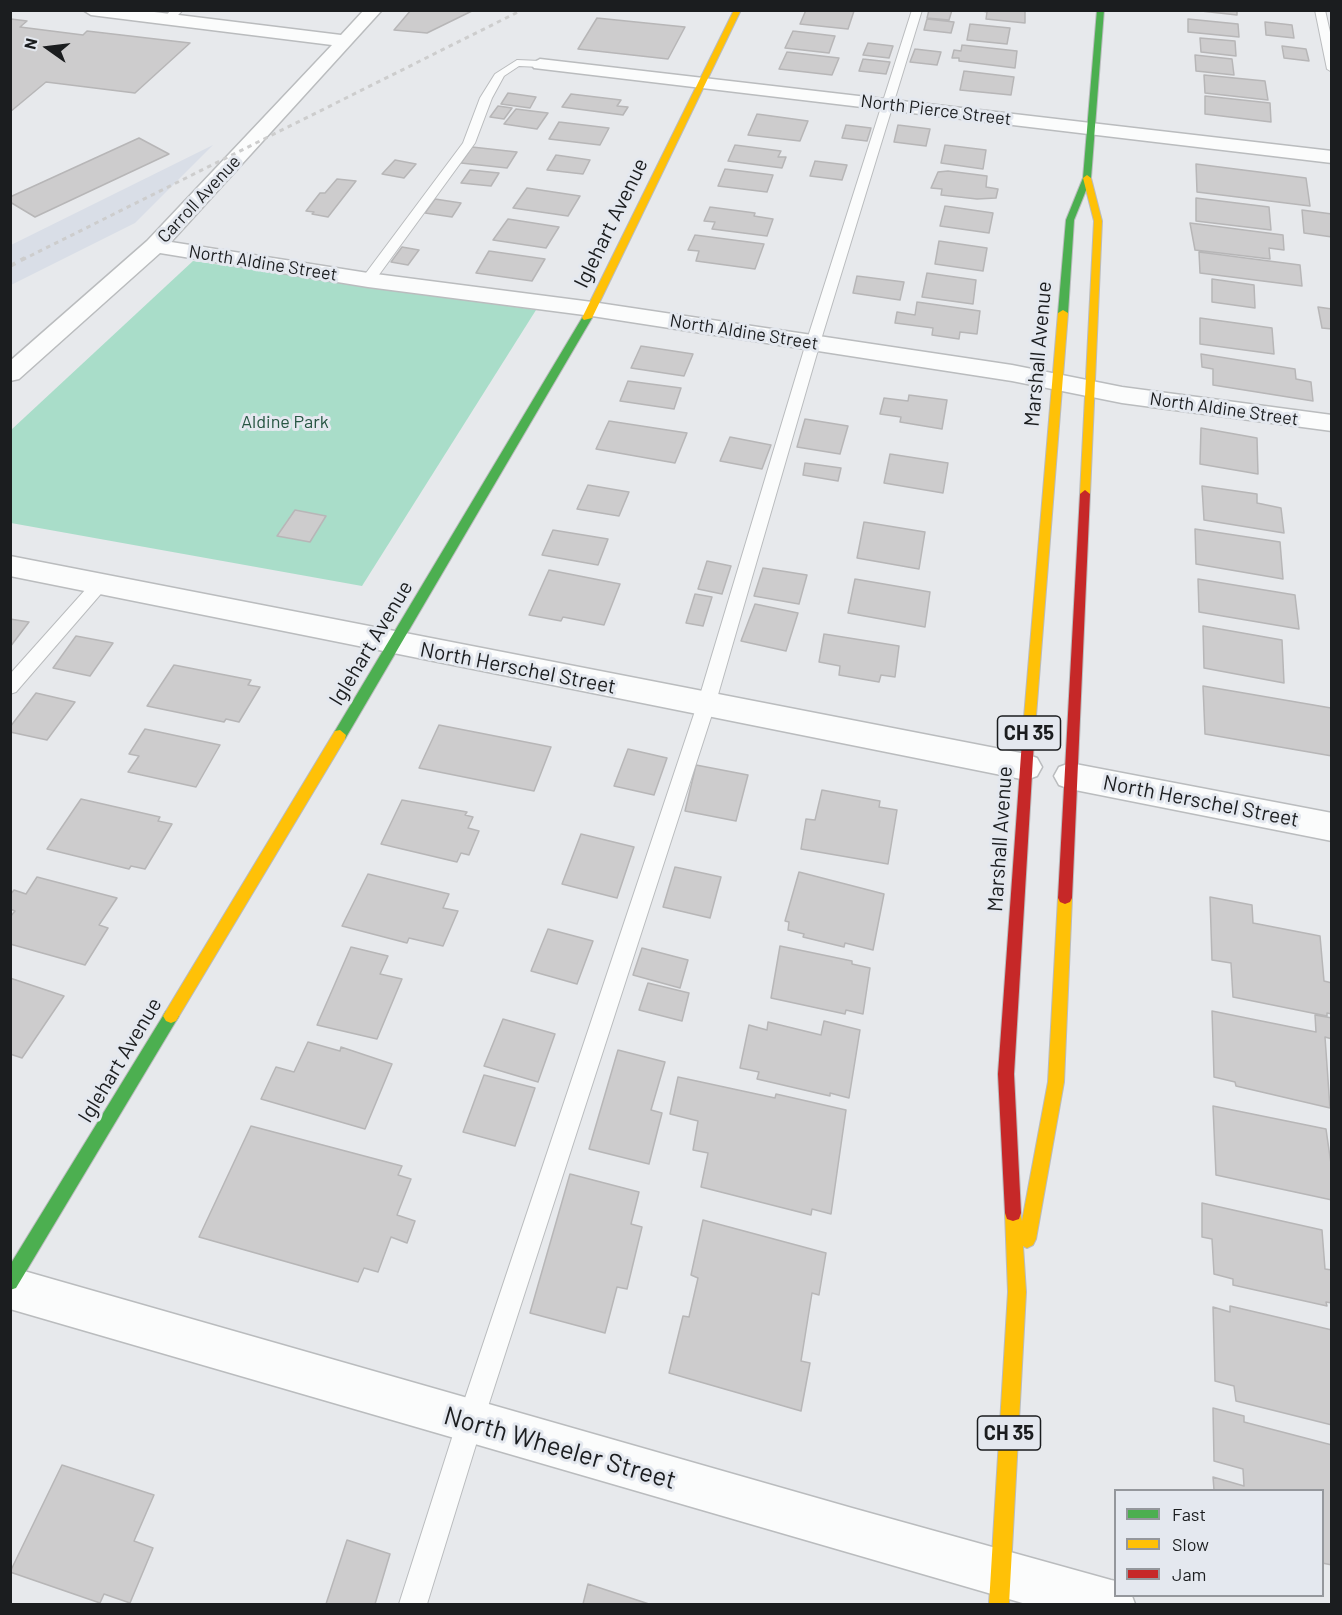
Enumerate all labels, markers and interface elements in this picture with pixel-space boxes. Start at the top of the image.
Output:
north arrow [18,18,78,78]
text: N [20,36,41,51]
street label: North Pierce Street [859,90,1013,130]
street label: Carroll Avenue [153,151,245,247]
street label: Iglehart Avenue [569,154,653,292]
street label: North Aldine Street [187,241,339,285]
street label: Marshall Avenue [1019,280,1057,428]
street label: North Aldine Street [668,310,820,354]
street label: North Aldine Street [1148,388,1300,430]
park label: Aldine Park [241,411,329,433]
street label: Iglehart Avenue [324,576,418,710]
street label: North Herschel Street [418,637,618,699]
road number: CH 35 [998,716,1060,750]
street label: Marshall Avenue [982,765,1018,913]
street label: North Herschel Street [1101,770,1301,832]
street label: Iglehart Avenue [73,993,167,1127]
street label: North Wheeler Street [440,1400,680,1496]
road number: CH 35 [978,1416,1040,1450]
legend [1114,1489,1324,1597]
text: Fast [1172,1503,1206,1525]
text: Slow [1172,1533,1209,1555]
text: Jam [1172,1563,1206,1585]

